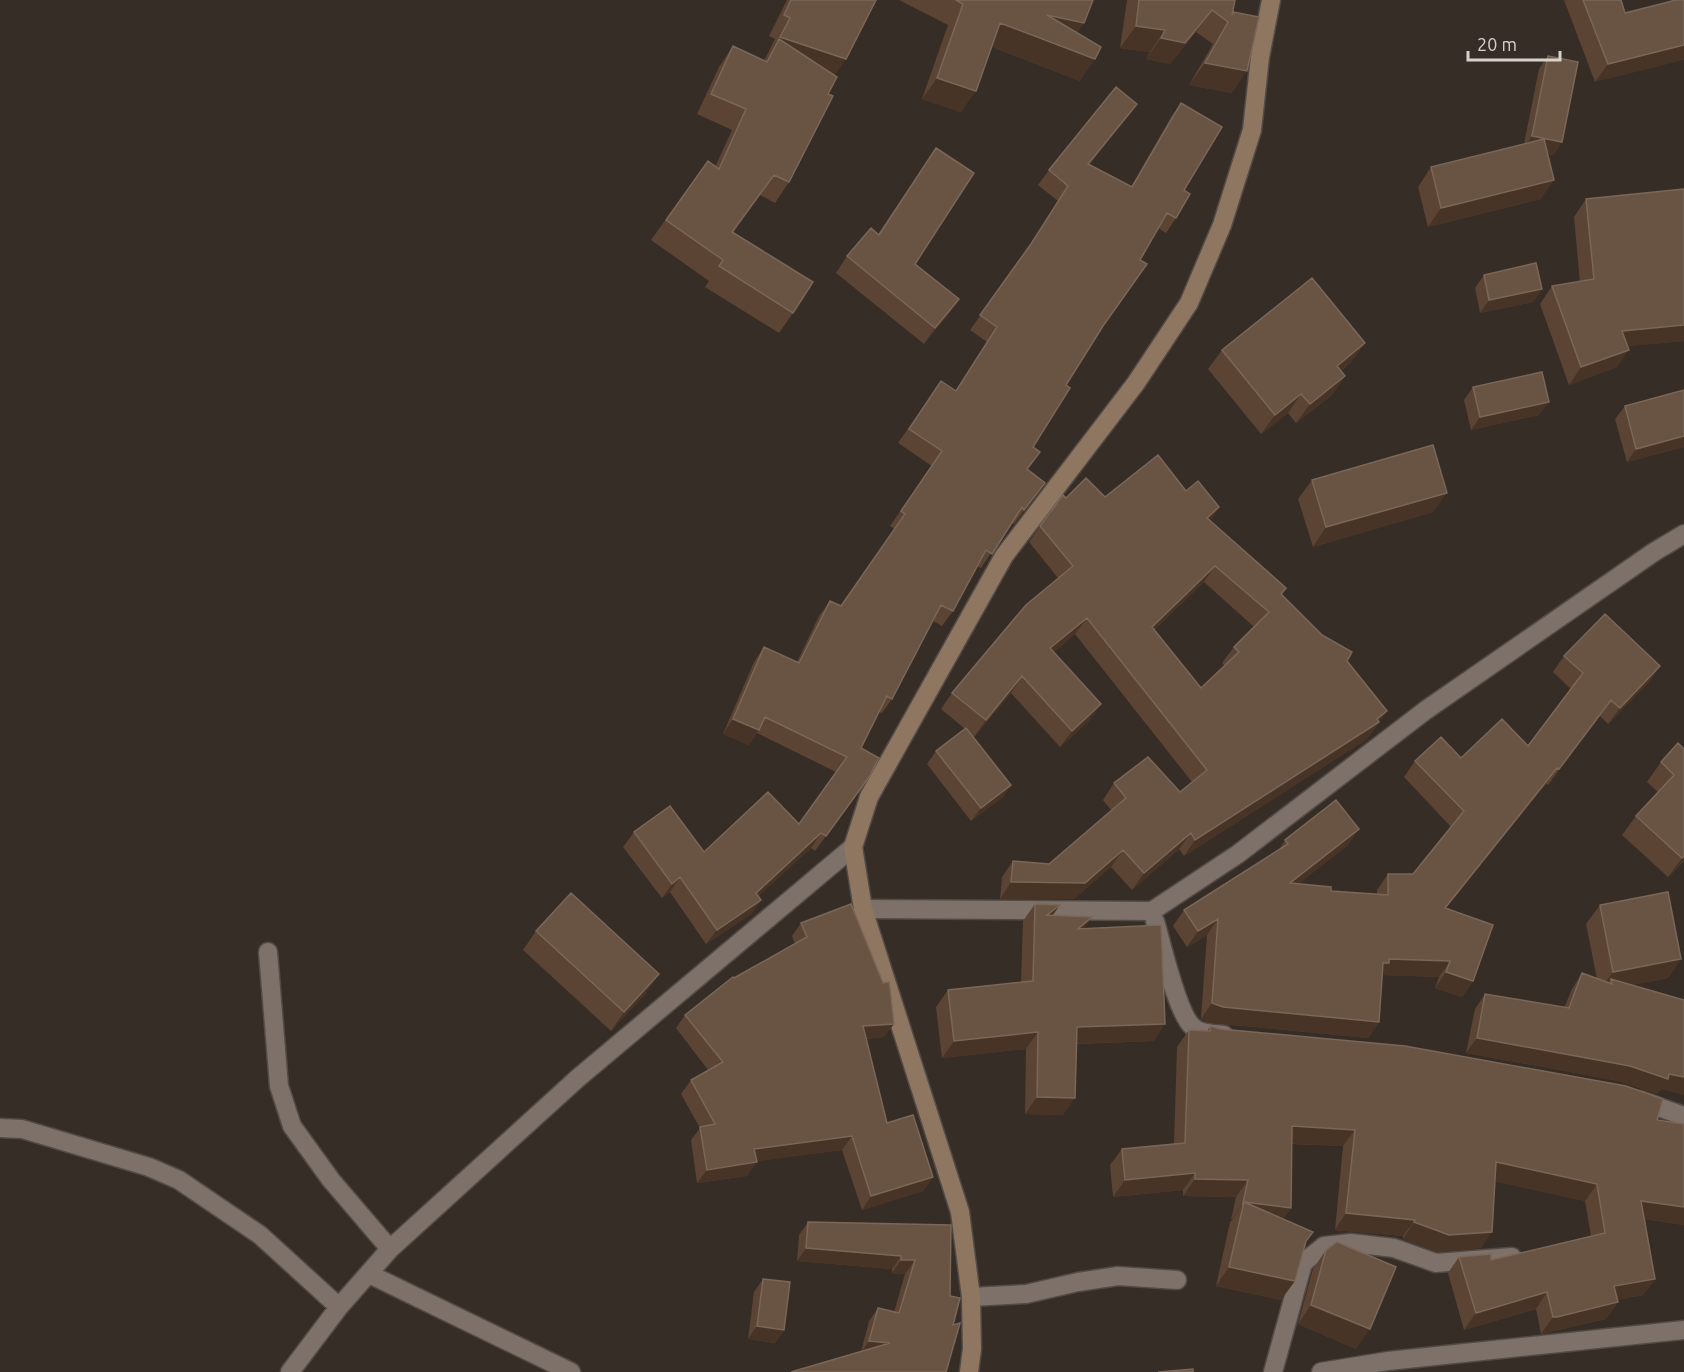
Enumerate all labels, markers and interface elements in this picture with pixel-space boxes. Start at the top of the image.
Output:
scale bar [1468,24,1560,62]
text: 20 m [1477,34,1517,54]

